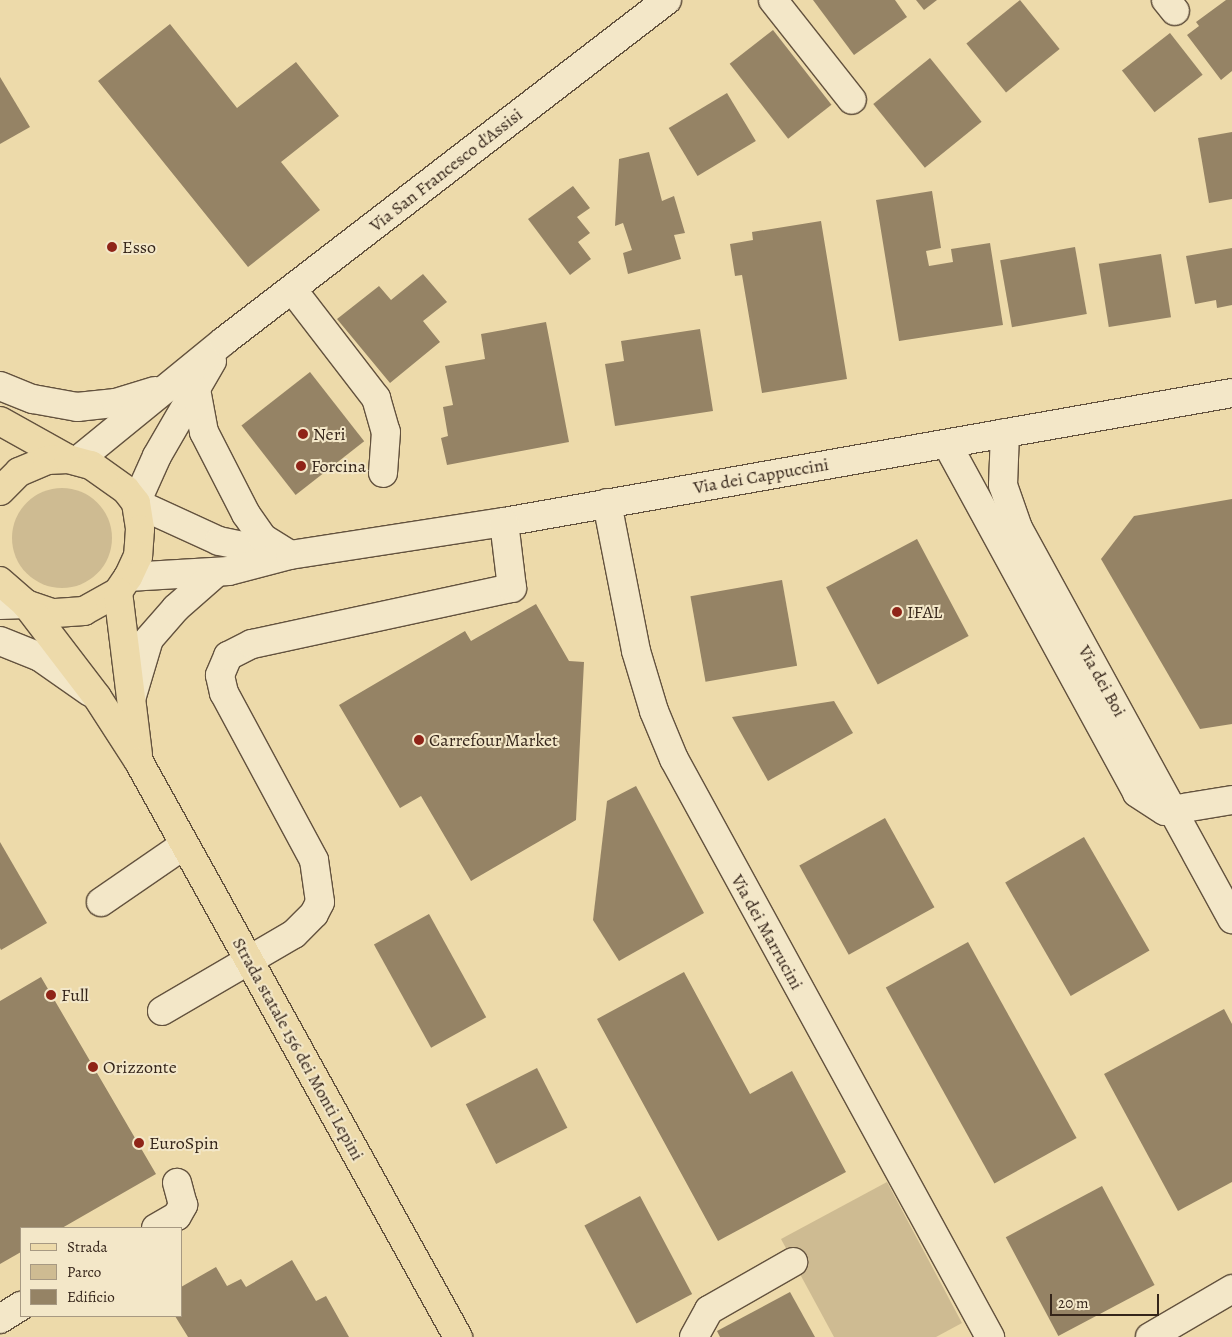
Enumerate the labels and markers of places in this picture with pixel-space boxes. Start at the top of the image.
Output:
place label: Esso [122,236,156,258]
marker: Esso [106,241,118,253]
place label: Neri [313,423,346,445]
marker: Neri [297,428,309,440]
place label: Forcina [311,455,366,477]
marker: Forcina [295,460,307,472]
place label: IFAL [907,601,942,623]
marker: IFAL [891,606,903,618]
place label: Carrefour Market [429,729,558,751]
marker: Carrefour Market [413,734,425,746]
place label: Full [61,984,89,1006]
marker: Full [45,989,57,1001]
place label: Orizzonte [103,1056,177,1078]
marker: Orizzonte [87,1061,99,1073]
place label: EuroSpin [149,1132,219,1154]
marker: EuroSpin [133,1137,145,1149]

